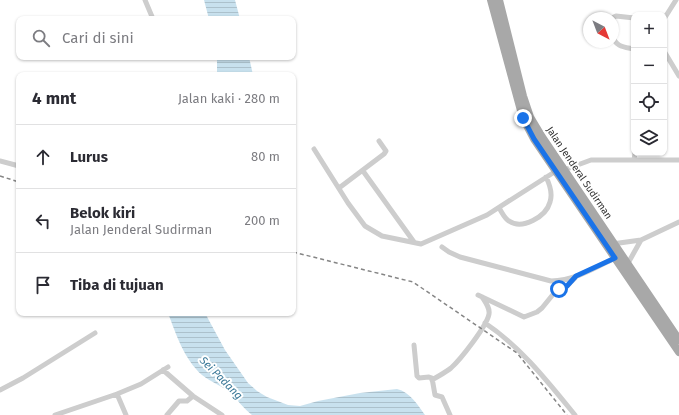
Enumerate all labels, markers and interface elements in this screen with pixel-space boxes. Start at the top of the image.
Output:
north arrow [583,12,619,48]
map controls [631,12,667,156]
button: + [631,12,667,48]
search box [16,16,296,60]
icon: search [30,27,52,49]
text: Cari di sini [62,29,134,47]
button: − [631,48,667,84]
button: locate [631,84,667,120]
text: 4 mnt [32,88,76,109]
text: Jalan kaki · 280 m [178,91,280,106]
route end [514,109,532,127]
button: layers [631,120,667,156]
street label: Jalan Jenderal Sudirman [543,124,615,222]
icon: ahead [32,146,54,168]
text: Lurus [70,148,108,166]
text: 80 m [251,149,280,164]
text: Belok kiri [70,204,135,222]
icon: left [32,210,54,232]
text: 200 m [244,213,280,228]
text: Jalan Jenderal Sudirman [70,222,212,237]
icon: arrive [32,274,54,296]
text: Tiba di tujuan [70,276,164,294]
route start [550,280,568,298]
water label: Sei Padang [196,353,245,402]

